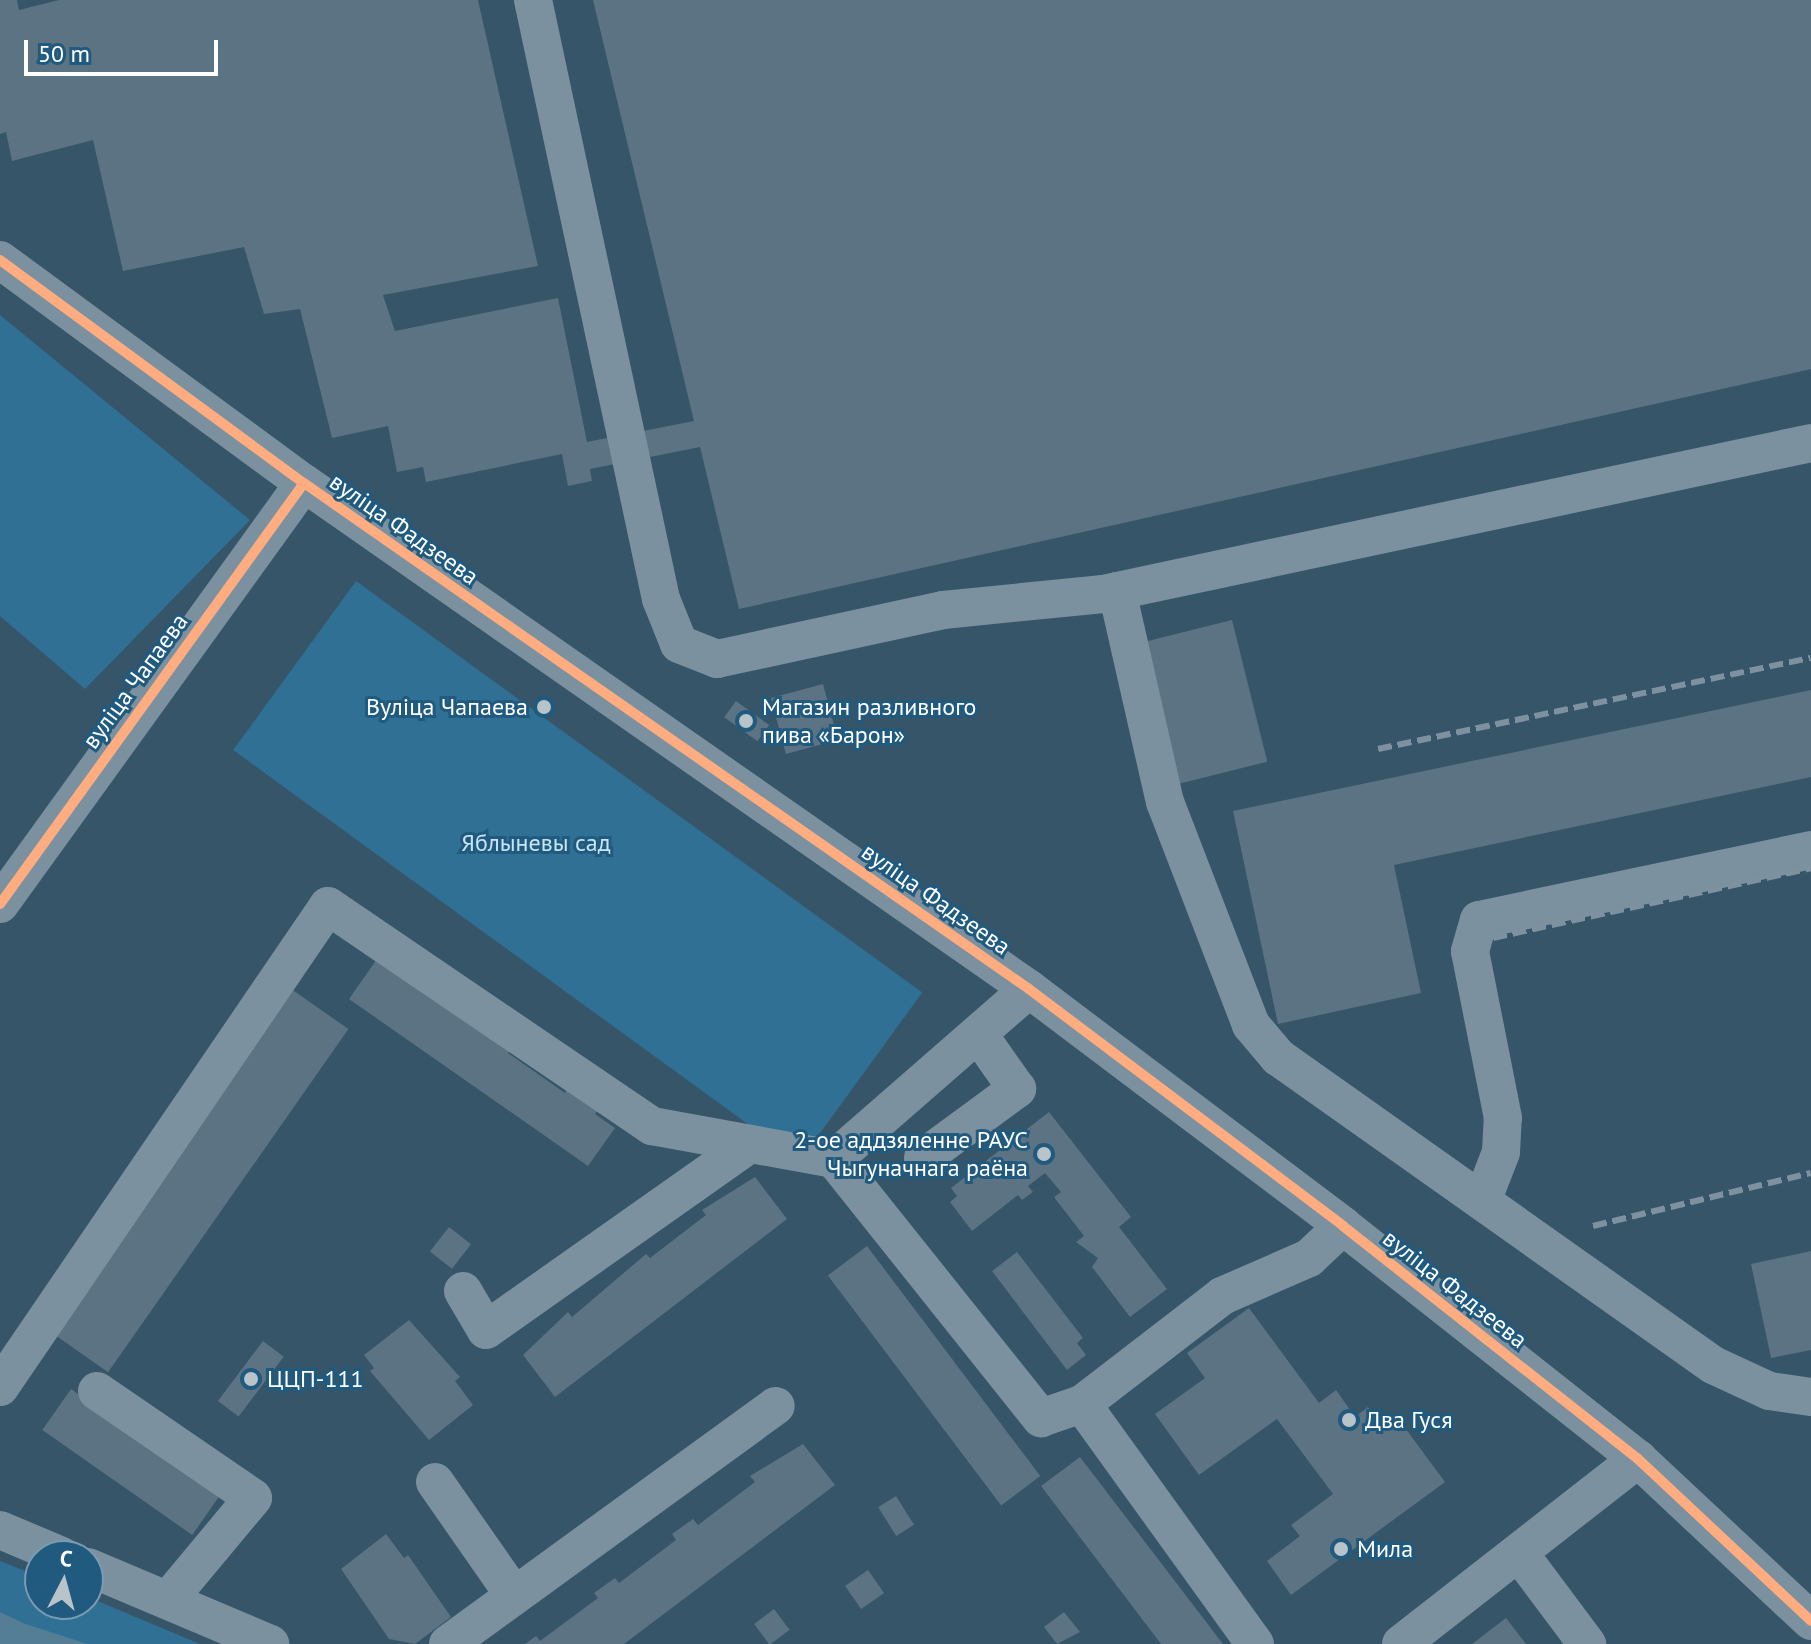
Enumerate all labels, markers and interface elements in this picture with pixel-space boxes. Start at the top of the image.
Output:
scale bar [28,24,222,74]
text: 50 m [38,38,90,69]
street label: вуліца Фадзеева [324,467,484,591]
street label: вуліца Чапаева [76,608,194,754]
place label: Вуліца Чапаева [366,693,528,721]
place label: Магазин разливного пива «Барон» [762,693,976,749]
marker: Вуліца Чапаева [535,698,553,716]
marker: Магазин разливного пива «Барон» [737,712,755,730]
park label: Яблыневы сад [461,829,611,857]
street label: вуліца Фадзеева [856,837,1016,961]
place label: 2-ое аддзяленне РАУС Чыгуначнага раёна [794,1126,1028,1182]
marker: 2-ое аддзяленне РАУС Чыгуначнага раёна [1035,1145,1053,1163]
street label: вуліца Фадзеева [1377,1224,1533,1354]
place label: ЦЦП-111 [267,1365,364,1393]
marker: ЦЦП-111 [242,1370,260,1388]
place label: Два Гуся [1365,1406,1453,1434]
marker: Два Гуся [1340,1411,1358,1429]
place label: Мила [1357,1535,1413,1563]
north arrow [24,1540,104,1620]
marker: Мила [1332,1540,1350,1558]
text: С [59,1544,74,1573]

